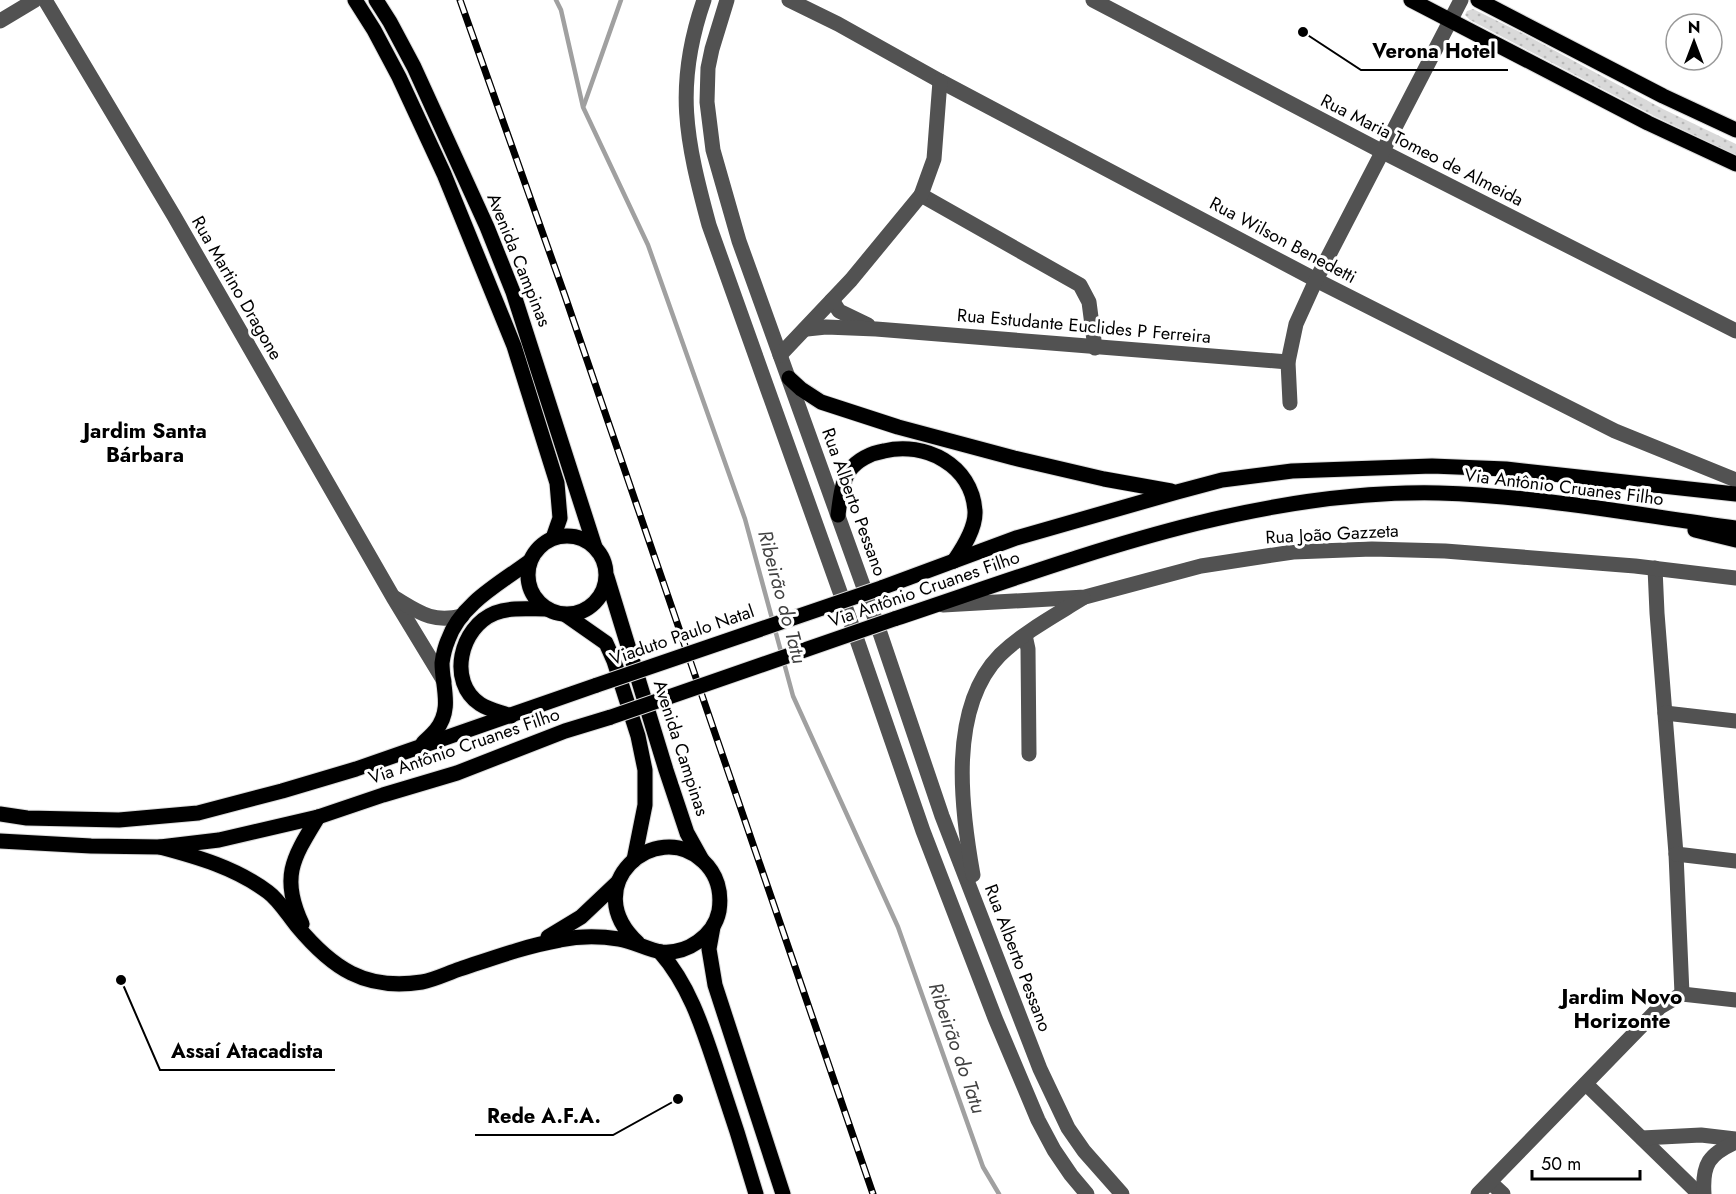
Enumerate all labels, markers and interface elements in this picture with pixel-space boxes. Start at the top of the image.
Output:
north arrow [1664,12,1724,72]
text: N [1688,16,1700,39]
callout: Verona Hotel [1361,32,1508,70]
text: Verona Hotel [1371,37,1496,66]
street label: Rua Maria Tomeo de Almeida [1316,87,1528,213]
street label: Avenida Campinas [480,189,558,331]
street label: Rua Wilson Benedetti [1205,190,1361,290]
street label: Rua Martino Dragone [185,211,289,365]
street label: Rua Estudante Euclides P Ferreira [956,302,1212,350]
district label: Jardim Santa Bárbara [79,416,207,470]
street label: Rua Alberto Pessano [815,424,893,580]
street label: Via Antônio Cruanes Filho [1463,462,1665,512]
street label: Rua João Gazzeta [1265,518,1399,550]
water label: Ribeirão do Tatu [750,527,814,667]
street label: Via Antônio Cruanes Filho [825,544,1023,634]
street label: Viaduto Paulo Natal [606,598,758,672]
street label: Avenida Campinas [647,677,715,819]
street label: Via Antônio Cruanes Filho [365,701,563,791]
street label: Rua Alberto Pessano [978,881,1058,1036]
water label: Ribeirão do Tatu [921,979,993,1117]
district label: Jardim Novo Horizonte [1557,982,1683,1036]
callout: Assaí Atacadista [160,1032,335,1070]
text: Assaí Atacadista [170,1037,323,1066]
callout: Rede A.F.A. [475,1097,613,1135]
text: Rede A.F.A. [487,1102,601,1131]
scale bar [1532,1143,1640,1181]
text: 50 m [1541,1151,1581,1177]

